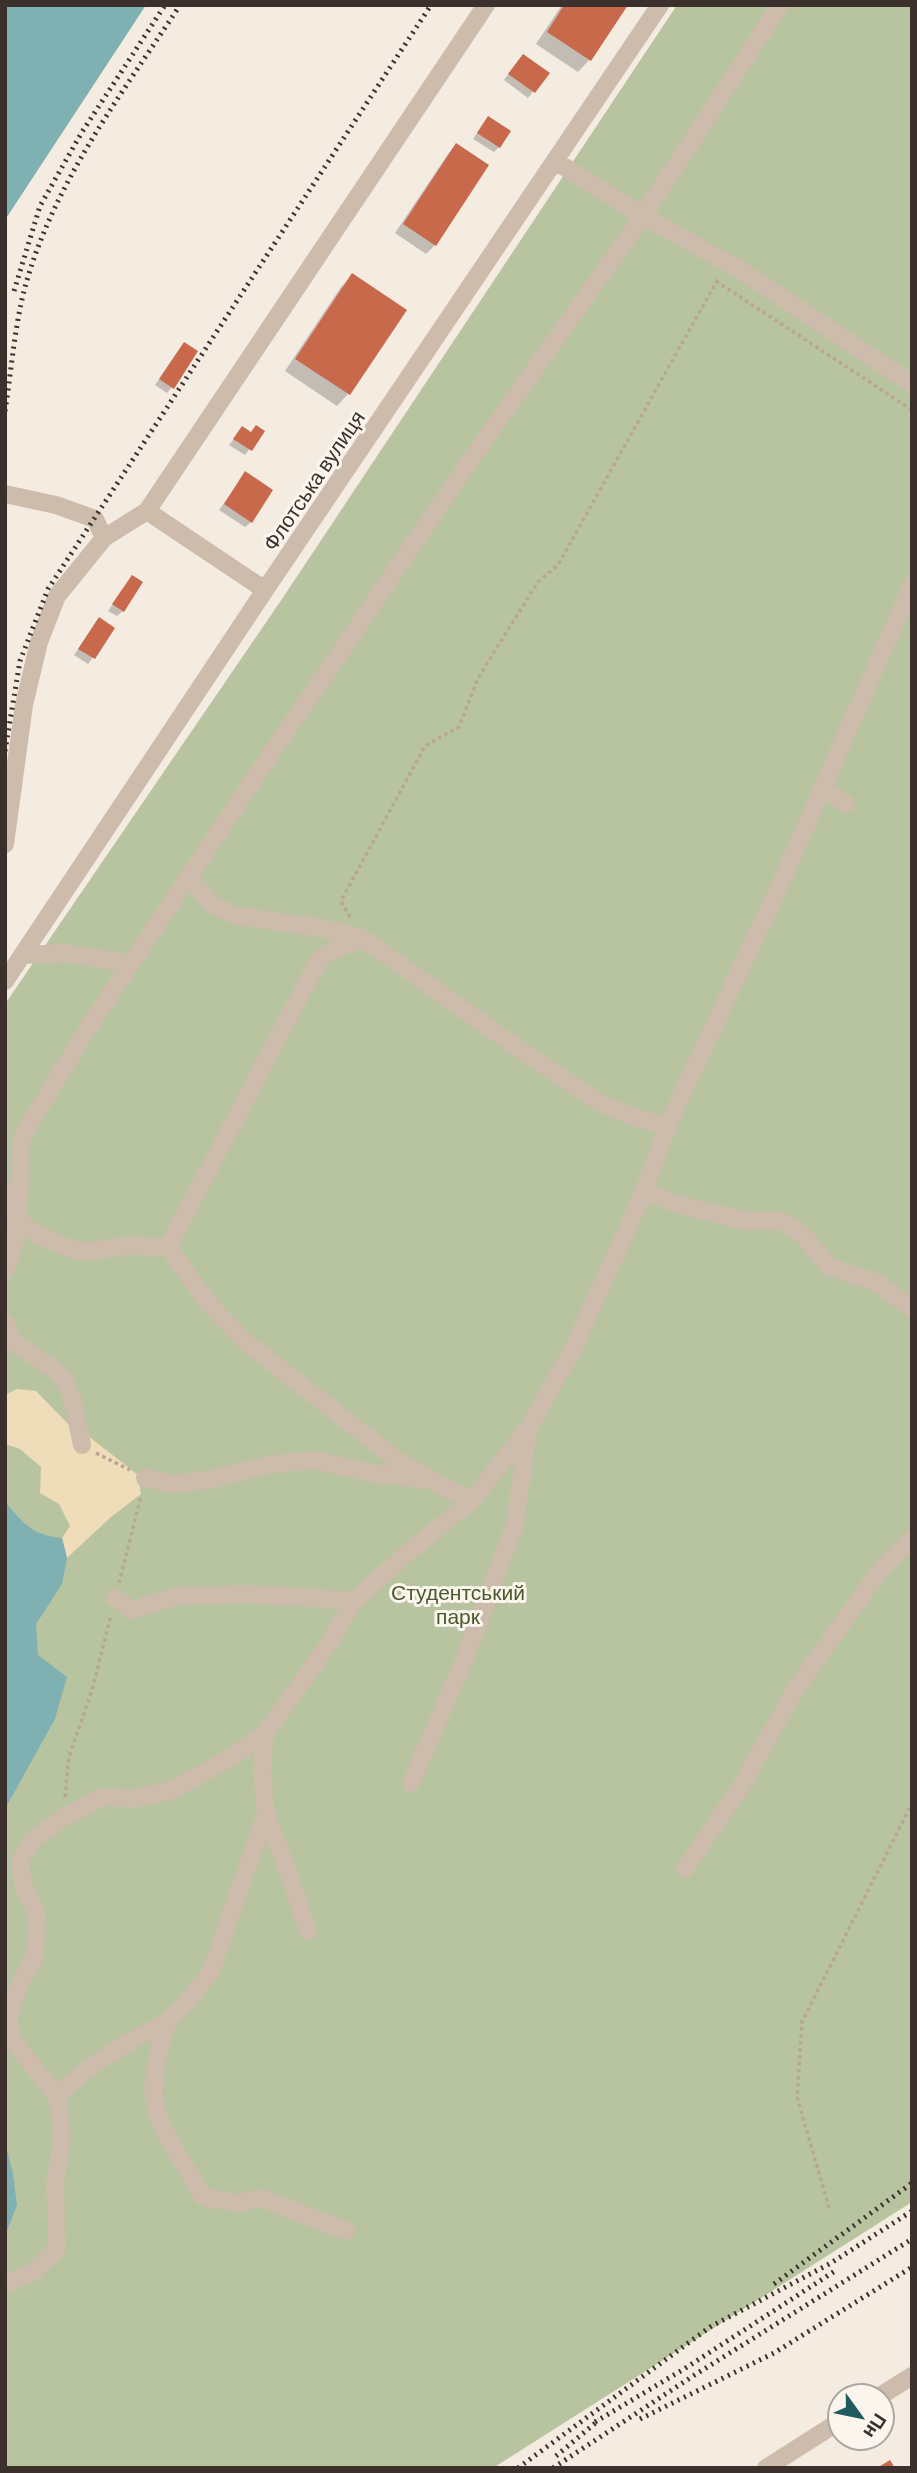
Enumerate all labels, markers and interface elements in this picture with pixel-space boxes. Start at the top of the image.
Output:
street label: Флотська вулиця [257,405,369,555]
park label: Студентський парк [391,1579,525,1628]
north arrow [826,2382,896,2452]
text: Пн [859,2410,892,2443]

